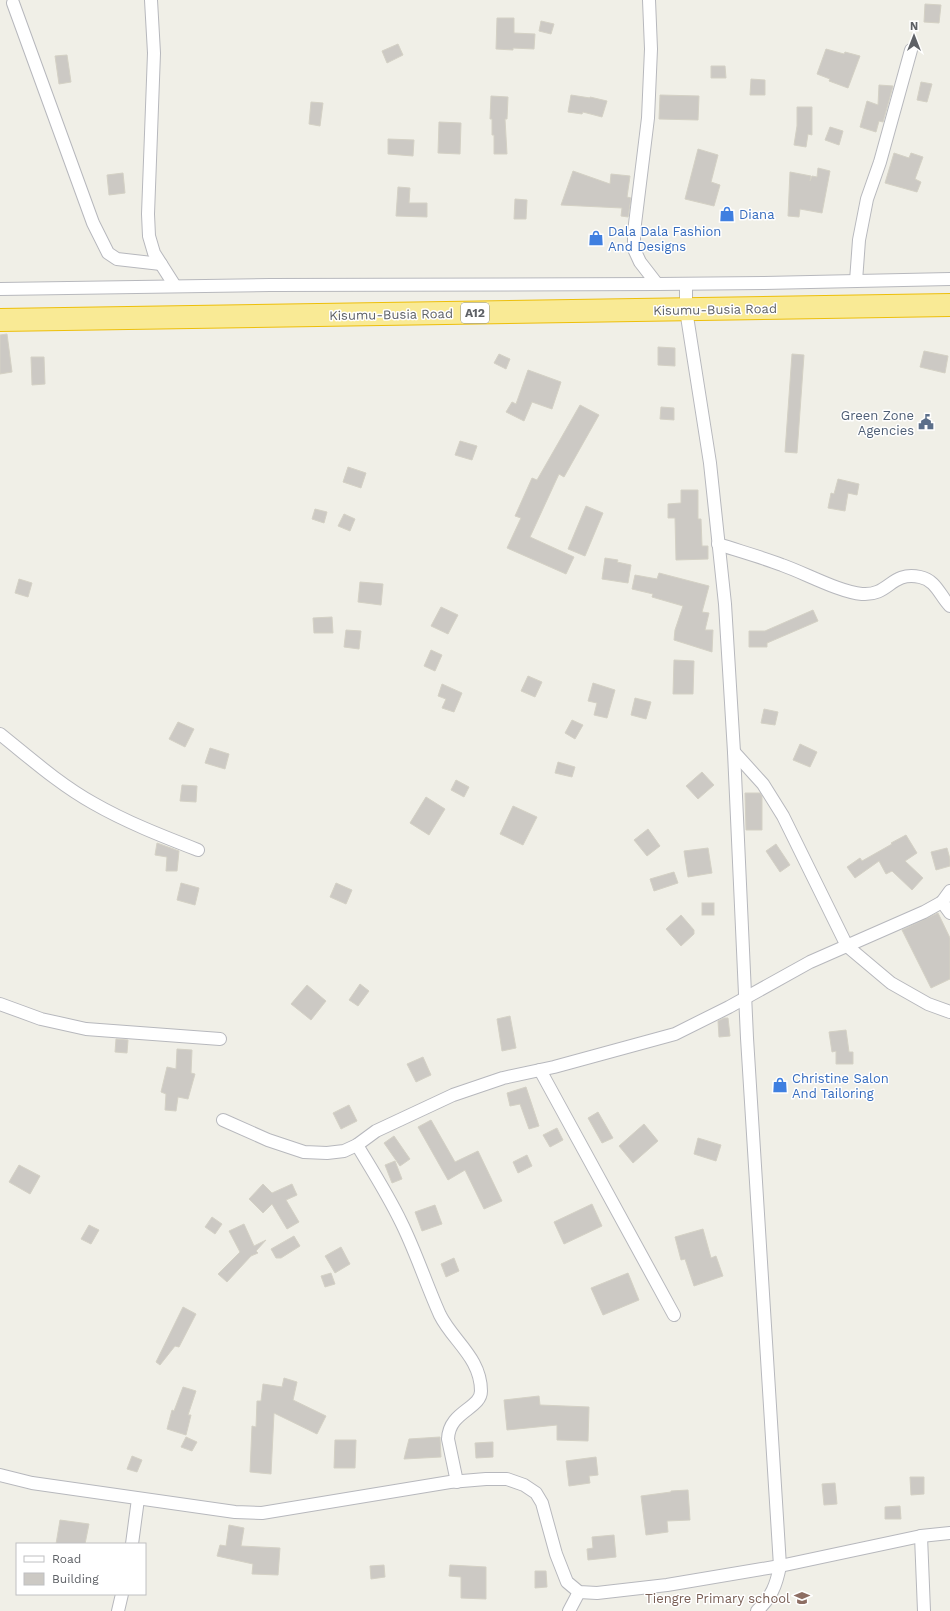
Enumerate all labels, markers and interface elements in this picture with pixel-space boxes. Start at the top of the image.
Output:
north arrow [894,16,934,56]
text: N [910,20,918,33]
shop icon: Diana [718,205,736,223]
place label: Diana [739,207,775,222]
place label: Dala Dala Fashion And Designs [608,224,721,254]
shop icon: Dala Dala Fashion And Designs [587,229,605,247]
street label: Kisumu-Busia Road [653,301,777,318]
road number: A12 [461,303,489,323]
street label: Kisumu-Busia Road [329,306,453,323]
place label: Green Zone Agencies [841,408,914,438]
public building icon: Green Zone Agencies [917,413,935,431]
place label: Christine Salon And Tailoring [792,1071,889,1101]
shop icon: Christine Salon And Tailoring [771,1076,789,1094]
legend [16,1543,146,1595]
text: Road [52,1552,81,1566]
text: Building [52,1572,99,1586]
school or university icon: Tiengre Primary school [793,1589,811,1607]
place label: Tiengre Primary school [645,1591,790,1606]

